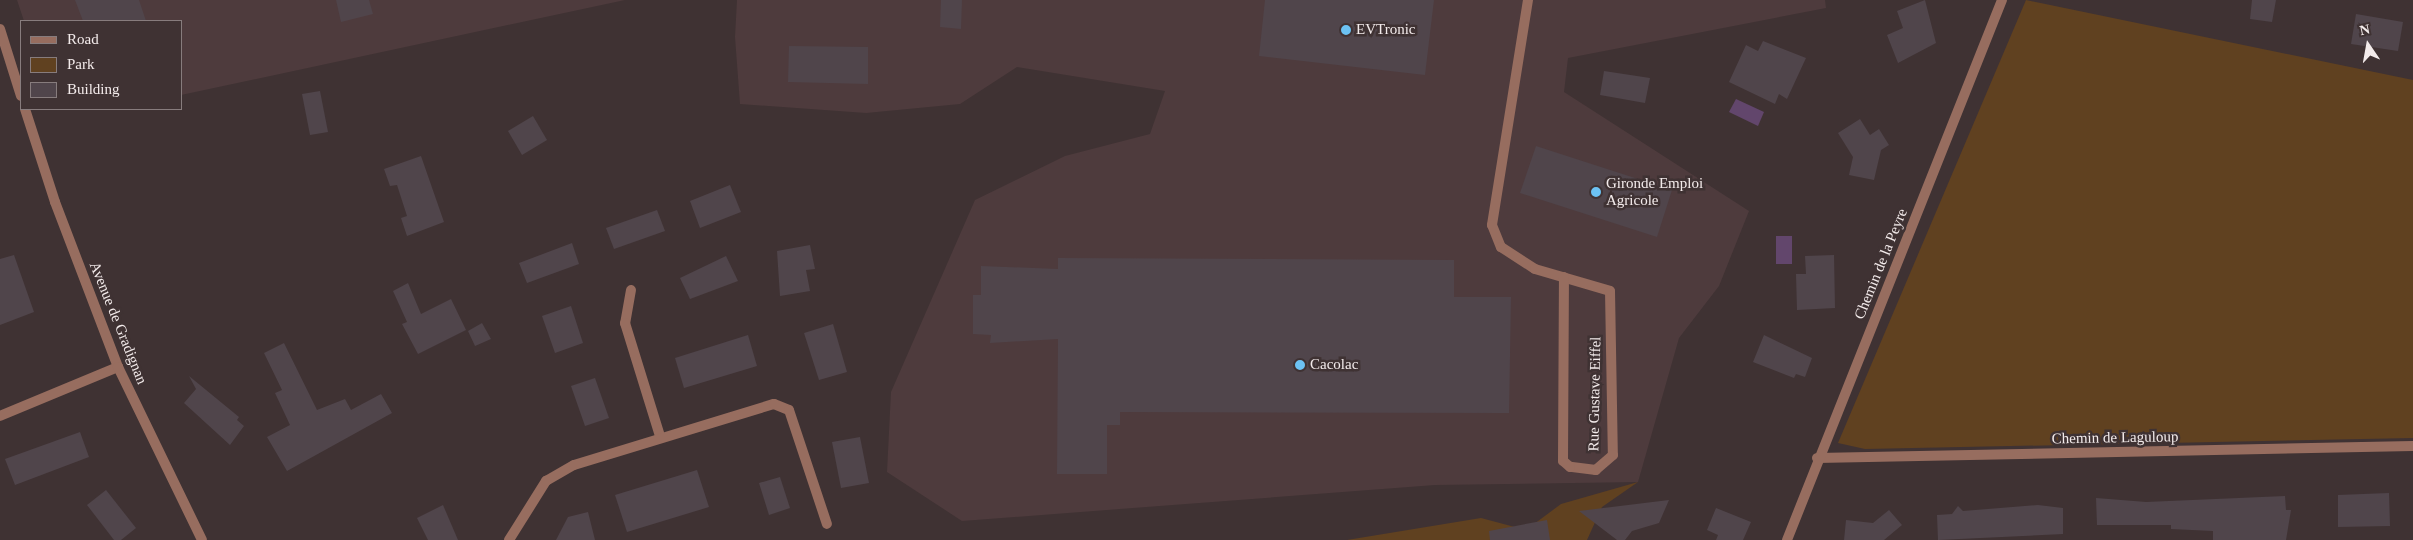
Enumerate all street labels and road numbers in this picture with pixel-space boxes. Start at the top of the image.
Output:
street label: Chemin de la Peyre [1851,206,1911,322]
street label: Avenue de Gradignan [85,259,151,387]
street label: Rue Gustave Eiffel [1585,337,1605,451]
street label: Chemin de Laguloup [2052,428,2178,448]

